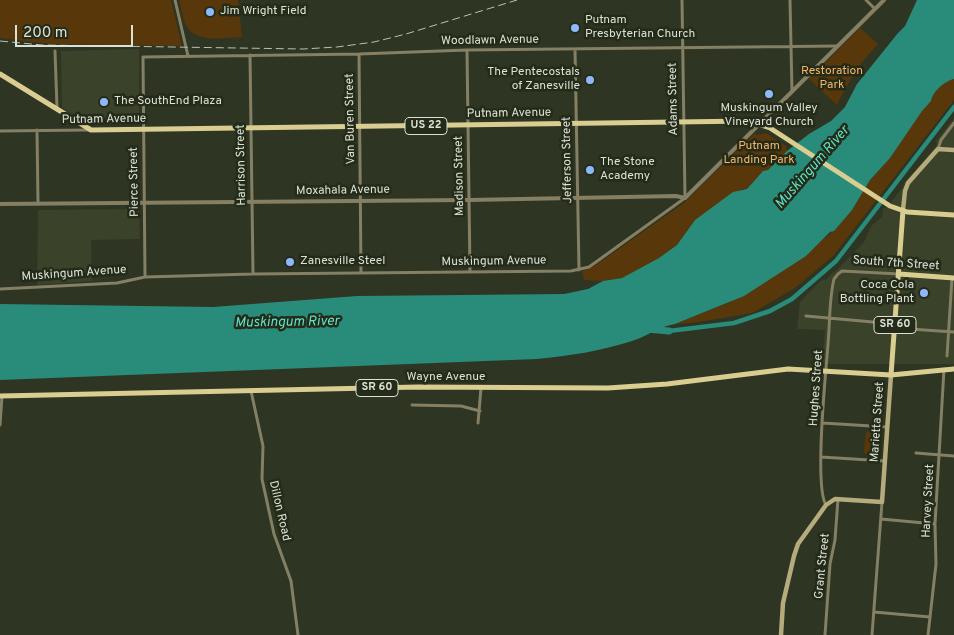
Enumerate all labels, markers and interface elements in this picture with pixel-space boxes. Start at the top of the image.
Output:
place label: Jim Wright Field [220,5,307,19]
marker: Jim Wright Field [204,6,216,18]
place label: Putnam Presbyterian Church [585,14,695,42]
scale bar [18,15,135,47]
marker: Putnam Presbyterian Church [569,22,581,34]
text: 200 m [23,24,68,43]
street label: Woodlawn Avenue [441,33,539,49]
street label: Adams Street [666,62,682,136]
park label: Restoration Park [801,65,863,93]
place label: The Pentecostals of Zanesville [487,66,580,94]
street label: Van Buren Street [343,73,359,165]
marker: The Pentecostals of Zanesville [584,74,596,86]
marker: Muskingum Valley Vineyard Church [763,88,775,100]
place label: The SouthEnd Plaza [114,95,222,109]
marker: The SouthEnd Plaza [98,96,110,108]
place label: Muskingum Valley Vineyard Church [720,102,818,130]
street label: Putnam Avenue [467,106,551,122]
street label: Putnam Avenue [62,112,146,128]
street label: Jefferson Street [560,116,576,204]
road number: US 22 [405,118,447,134]
water label: Muskingum River [772,123,854,213]
street label: Harrison Street [234,124,250,206]
street label: Madison Street [452,136,468,216]
park label: Putnam Landing Park [723,140,795,168]
street label: Pierce Street [127,147,143,217]
place label: The Stone Academy [600,156,655,184]
marker: The Stone Academy [584,164,596,176]
street label: Moxahala Avenue [296,183,390,199]
street label: Muskingum Avenue [441,254,547,270]
street label: South 7th Street [852,254,940,274]
place label: Zanesville Steel [300,255,385,269]
marker: Zanesville Steel [284,256,296,268]
street label: Muskingum Avenue [21,263,127,285]
place label: Coca Cola Bottling Plant [840,279,914,307]
marker: Coca Cola Bottling Plant [918,287,930,299]
water label: Muskingum River [235,314,339,332]
road number: SR 60 [874,316,916,334]
street label: Hughes Street [807,349,827,427]
street label: Wayne Avenue [407,371,485,385]
road number: SR 60 [356,379,398,396]
street label: Marietta Street [868,381,888,463]
street label: Harvey Street [920,464,938,538]
street label: Dillon Road [265,479,293,543]
street label: Grant Street [812,532,834,600]

